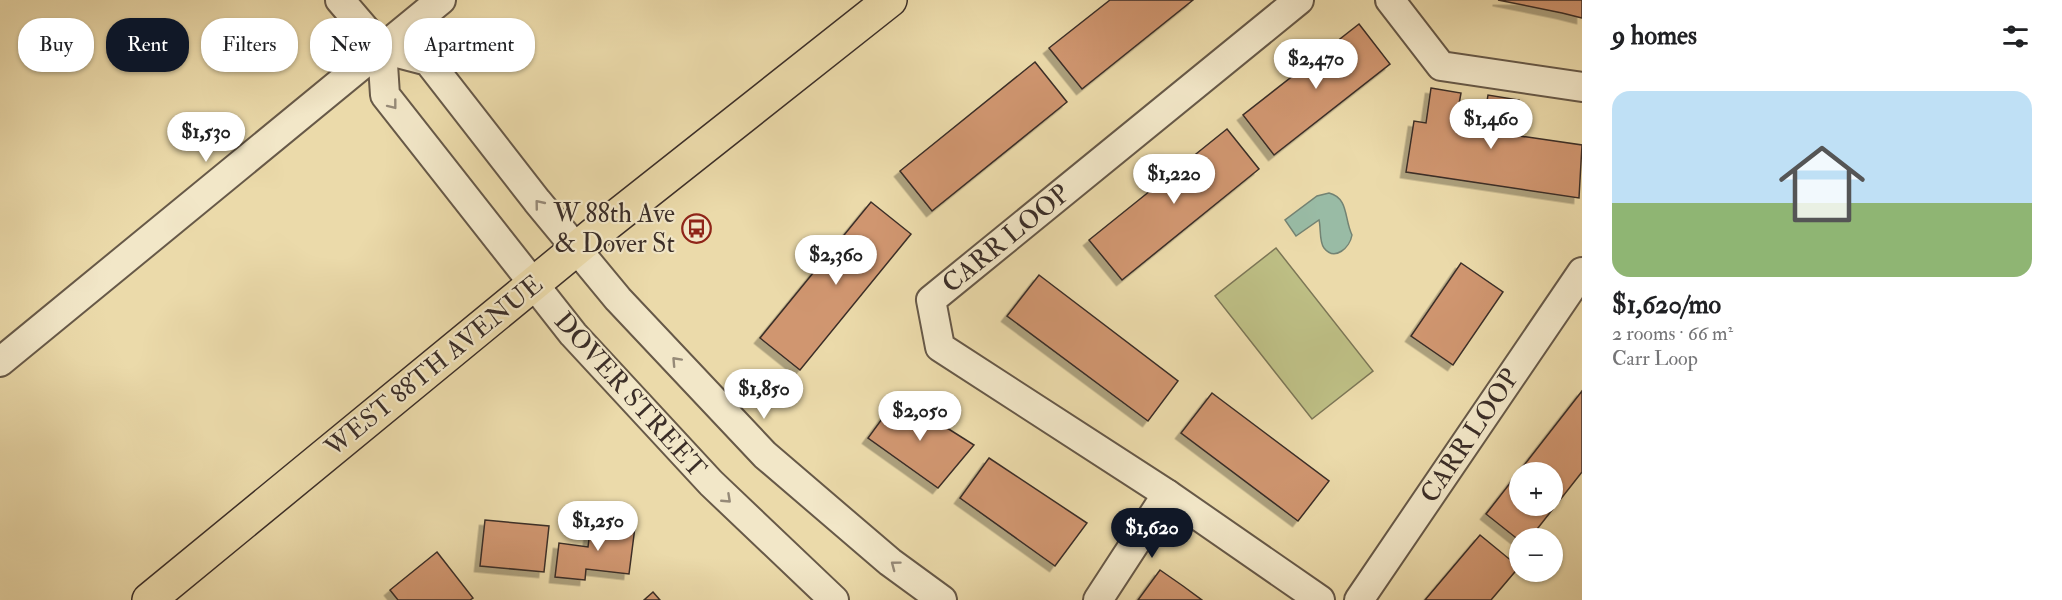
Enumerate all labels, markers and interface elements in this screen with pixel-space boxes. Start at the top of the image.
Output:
chip: Buy [18,18,94,72]
chip: Rent [106,18,189,72]
chip: Filters [201,18,298,72]
chip: New [310,18,392,72]
chip: Apartment [404,18,535,72]
text: 9 homes [1612,20,1697,52]
icon: filters [1999,20,2032,53]
pin: $2,470 [1267,39,1365,90]
text: $2,470 [1288,46,1344,71]
one-way arrow [385,98,396,109]
pin: $1,460 [1442,99,1540,150]
text: $1,460 [1464,106,1518,131]
pin: $1,530 [157,112,255,163]
text: $1,530 [181,119,231,144]
icon: home [1768,130,1876,238]
pin: $1,220 [1125,154,1223,205]
text: $1,220 [1147,161,1201,186]
street label: CARR LOOP [936,178,1076,300]
place label: W 88th Ave & Dover St [552,198,675,260]
one-way arrow [535,200,546,211]
bus stop icon: W 88th Ave & Dover St [680,213,712,245]
pin: $2,360 [787,235,885,286]
text: $2,360 [809,242,863,267]
street label: WEST 88TH AVENUE [318,268,549,464]
text: $1,620/mo [1612,289,1721,321]
street label: DOVER STREET [547,306,713,484]
text: 2 rooms · 66 m² [1612,321,1733,346]
text: Carr Loop [1612,346,1698,371]
one-way arrow [672,357,683,367]
street label: CARR LOOP [1414,363,1526,509]
pin: $1,850 [715,369,813,420]
text: $1,850 [738,376,790,401]
pin: $2,050 [871,391,969,442]
text: $2,050 [892,398,948,423]
map controls [1509,462,1563,582]
button: + [1509,462,1563,516]
one-way arrow [720,492,731,503]
pin: $1,250 [549,501,647,552]
text: $1,250 [572,508,624,533]
pin: $1,620 [1103,508,1201,559]
text: $1,620 [1125,515,1179,540]
button: − [1509,528,1563,582]
one-way arrow [891,561,902,572]

